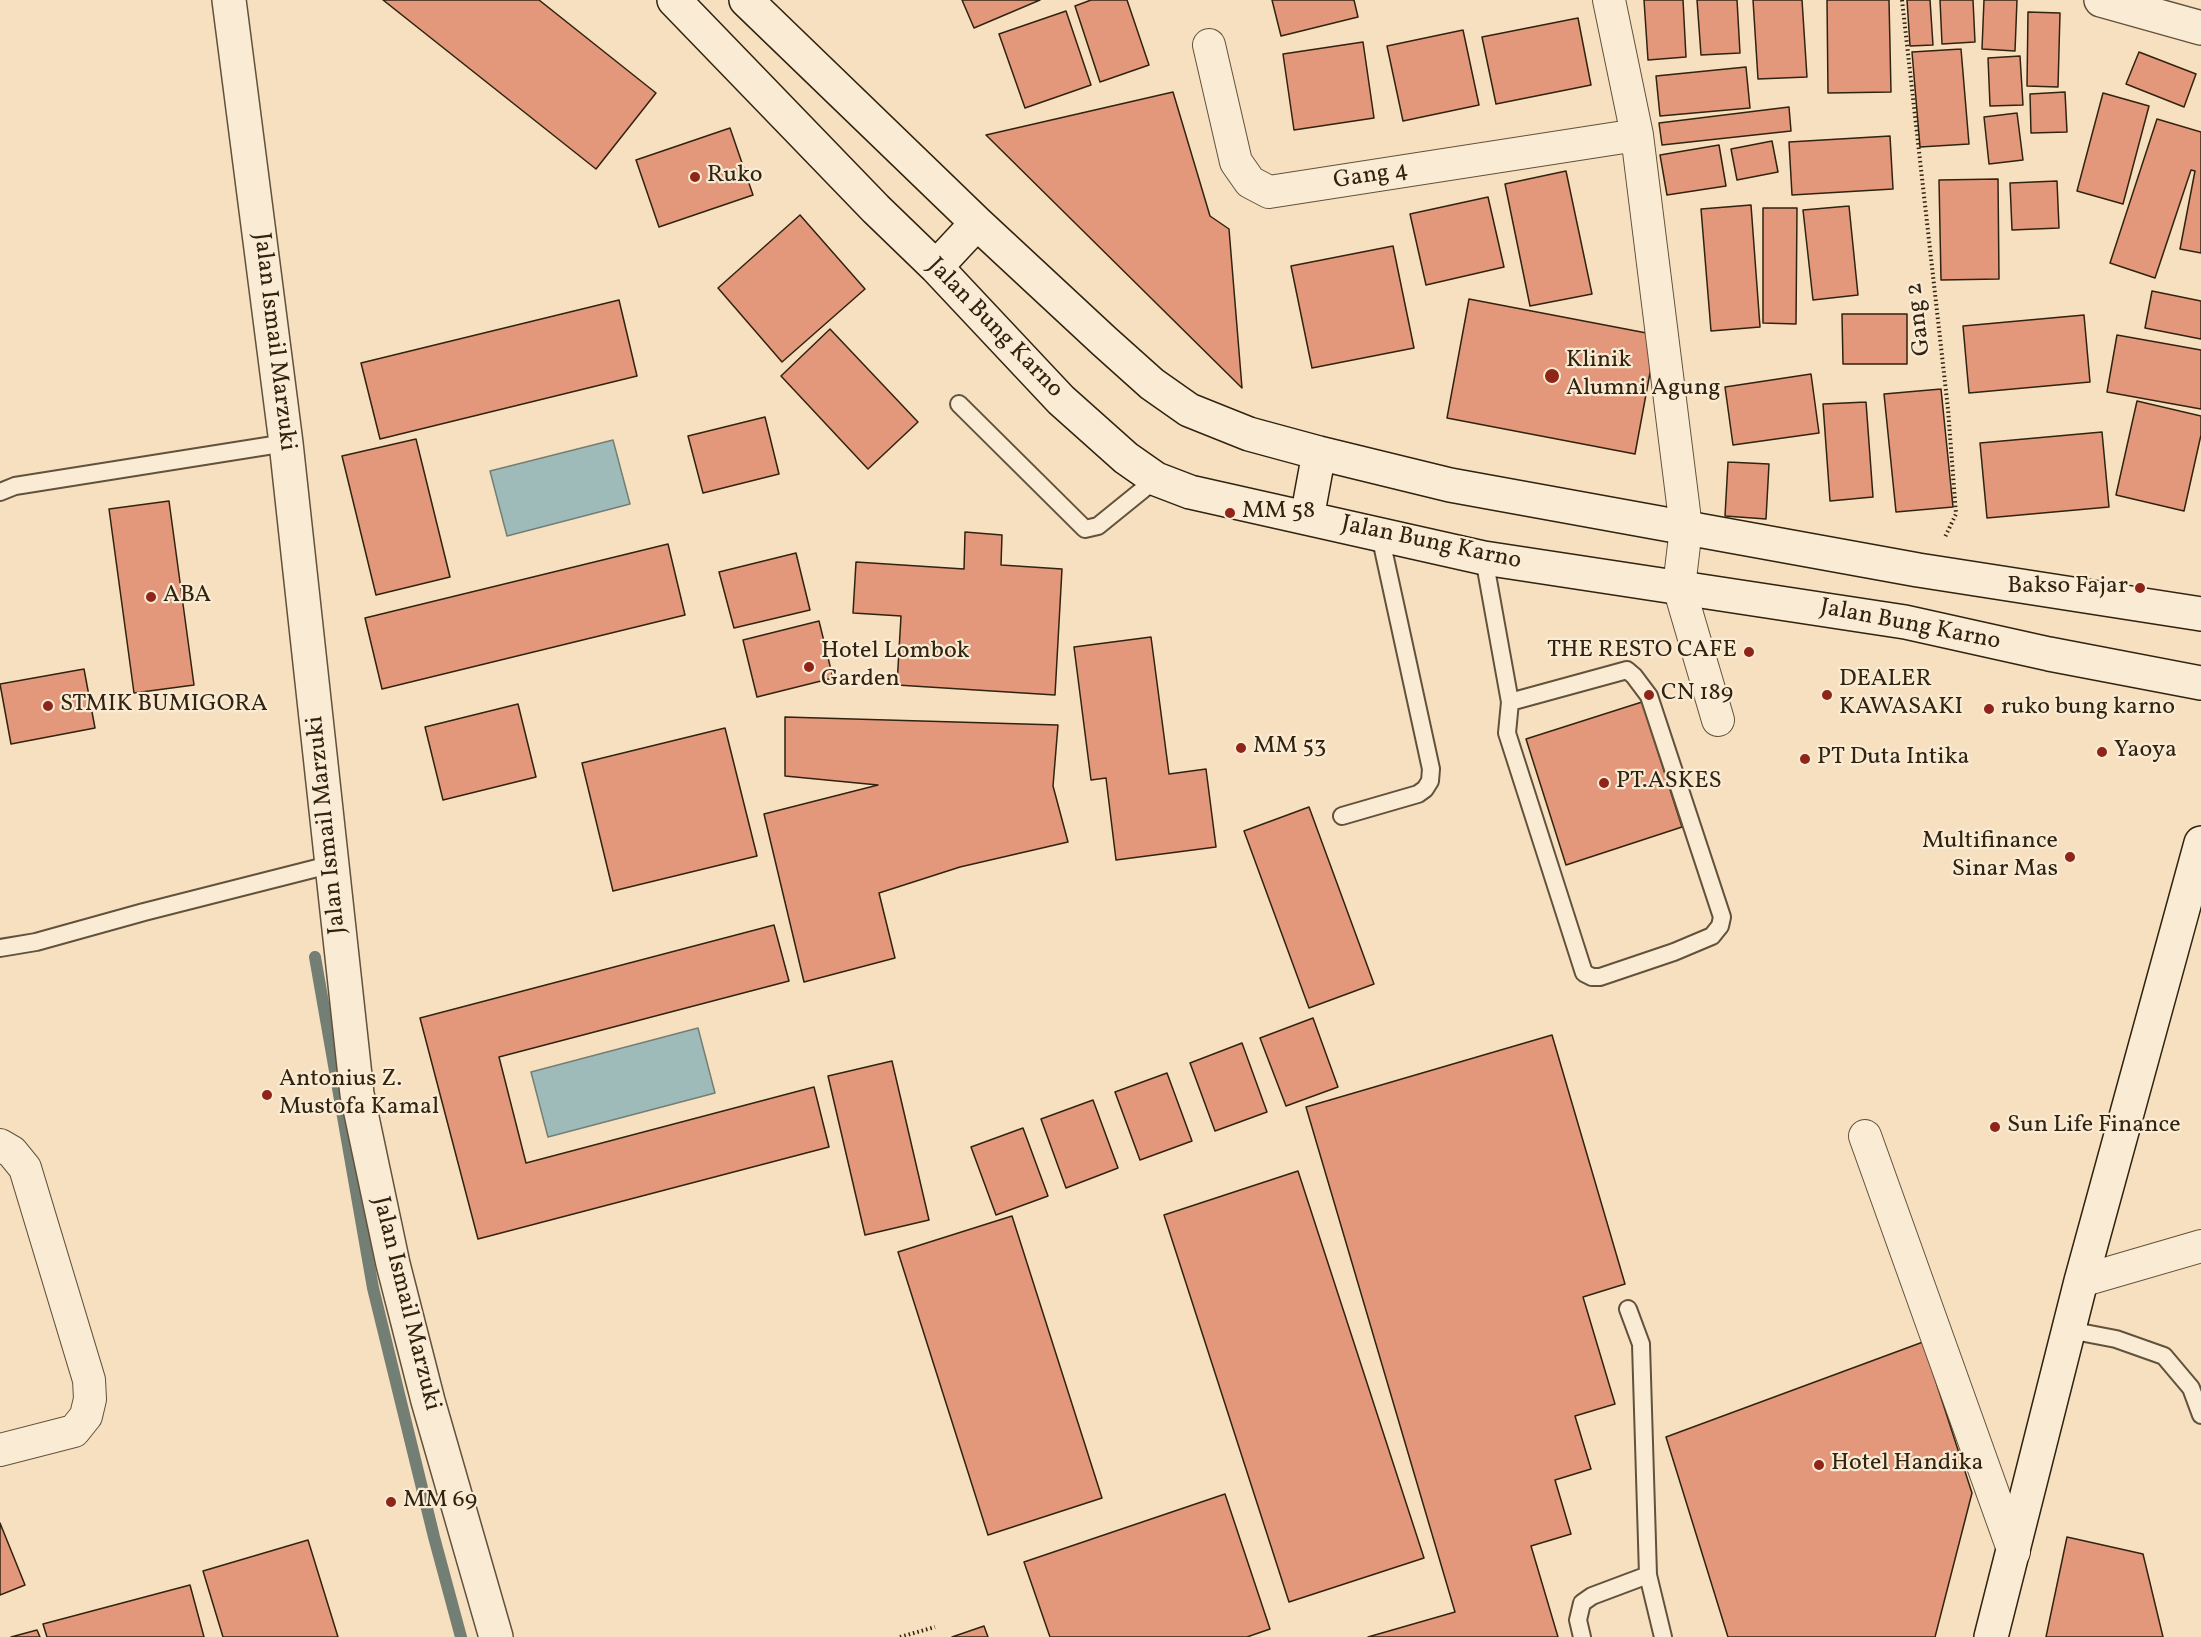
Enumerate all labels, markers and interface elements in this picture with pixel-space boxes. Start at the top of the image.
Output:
street label: Gang 4 [1332,157,1410,197]
place label: Ruko [707,163,762,191]
marker: Ruko [688,170,702,184]
street label: Jalan Ismail Marzuki [245,231,301,453]
street label: Jalan Bung Karno [920,253,1068,405]
street label: Gang 2 [1901,281,1939,357]
place label: Klinik Alumni Agung [1566,348,1720,404]
marker: Klinik Alumni Agung [1543,367,1561,385]
place label: MM 58 [1242,499,1315,527]
marker: MM 58 [1223,506,1237,520]
street label: Jalan Bung Karno [1338,511,1524,577]
place label: Bakso Fajar [2007,574,2128,602]
marker: Bakso Fajar [2133,581,2147,595]
place label: ABA [163,583,211,611]
marker: ABA [144,590,158,604]
street label: Jalan Bung Karno [1817,594,2003,658]
place label: THE RESTO CAFE [1547,638,1737,666]
place label: Hotel Lombok Garden [821,639,970,695]
marker: THE RESTO CAFE [1742,645,1756,659]
marker: Hotel Lombok Garden [802,660,816,674]
place label: DEALER KAWASAKI [1839,667,1963,723]
place label: CN 189 [1661,681,1733,709]
marker: CN 189 [1642,688,1656,702]
marker: DEALER KAWASAKI [1820,688,1834,702]
place label: STMIK BUMIGORA [60,692,268,720]
place label: ruko bung karno [2001,695,2175,723]
marker: STMIK BUMIGORA [41,699,55,713]
marker: ruko bung karno [1982,702,1996,716]
street label: Jalan Ismail Marzuki [302,714,354,936]
place label: MM 53 [1253,734,1326,762]
place label: Yaoya [2114,738,2177,766]
marker: MM 53 [1234,741,1248,755]
place label: PT Duta Intika [1817,745,1970,773]
marker: Yaoya [2095,745,2109,759]
marker: PT Duta Intika [1798,752,1812,766]
place label: PT.ASKES [1616,769,1722,797]
marker: PT.ASKES [1597,776,1611,790]
place label: Multifinance Sinar Mas [1922,829,2058,885]
marker: Multifinance Sinar Mas [2063,850,2077,864]
place label: Antonius Z. Mustofa Kamal [279,1067,439,1123]
marker: Antonius Z. Mustofa Kamal [260,1088,274,1102]
place label: Sun Life Finance [2007,1113,2181,1141]
marker: Sun Life Finance [1988,1120,2002,1134]
street label: Jalan Ismail Marzuki [364,1194,446,1414]
place label: Hotel Handika [1831,1451,1984,1479]
marker: Hotel Handika [1812,1458,1826,1472]
place label: MM 69 [403,1488,477,1516]
marker: MM 69 [384,1495,398,1509]

